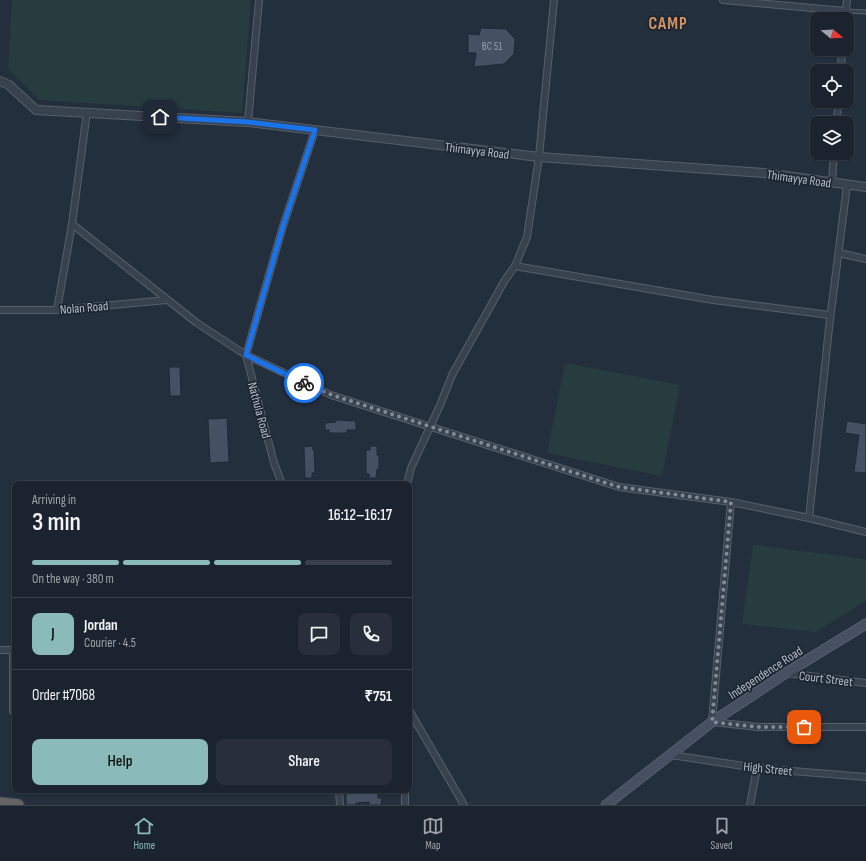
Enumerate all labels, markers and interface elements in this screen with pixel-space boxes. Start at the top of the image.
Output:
north arrow [810,12,854,56]
map controls [810,12,854,160]
district label: CAMP [648,14,688,34]
house number: BC 51 [482,40,502,53]
button: locate [810,64,854,108]
pin [143,100,177,134]
icon: home [149,106,171,128]
button: layers [810,116,854,160]
street label: Thimayya Road [444,139,510,163]
street label: Thimayya Road [766,167,832,191]
street label: Nolan Road [59,298,109,318]
courier [284,363,324,403]
icon: bike [293,372,315,394]
street label: Nathula Road [244,380,274,440]
text: Arriving in [32,492,76,508]
text: 16:12–16:17 [328,506,392,525]
text: 3 min [32,507,81,538]
text: On the way · 380 m [32,571,114,587]
button: chat [298,613,340,655]
button: phone [350,613,392,655]
text: Jordan [84,616,118,635]
text: J [51,624,55,643]
text: Courier · 4.5 [84,635,136,651]
street label: Independence Road [725,643,806,703]
street label: Court Street [798,668,854,690]
text: Order #7068 [32,686,95,705]
text: ₹751 [364,687,392,706]
pin [787,710,821,744]
icon: bag [793,716,815,738]
button: Help [32,739,208,785]
button: Share [216,739,392,785]
street label: High Street [743,758,793,780]
tab: Home [133,815,155,852]
tab: Map [422,815,444,852]
tab: Saved [711,815,733,852]

